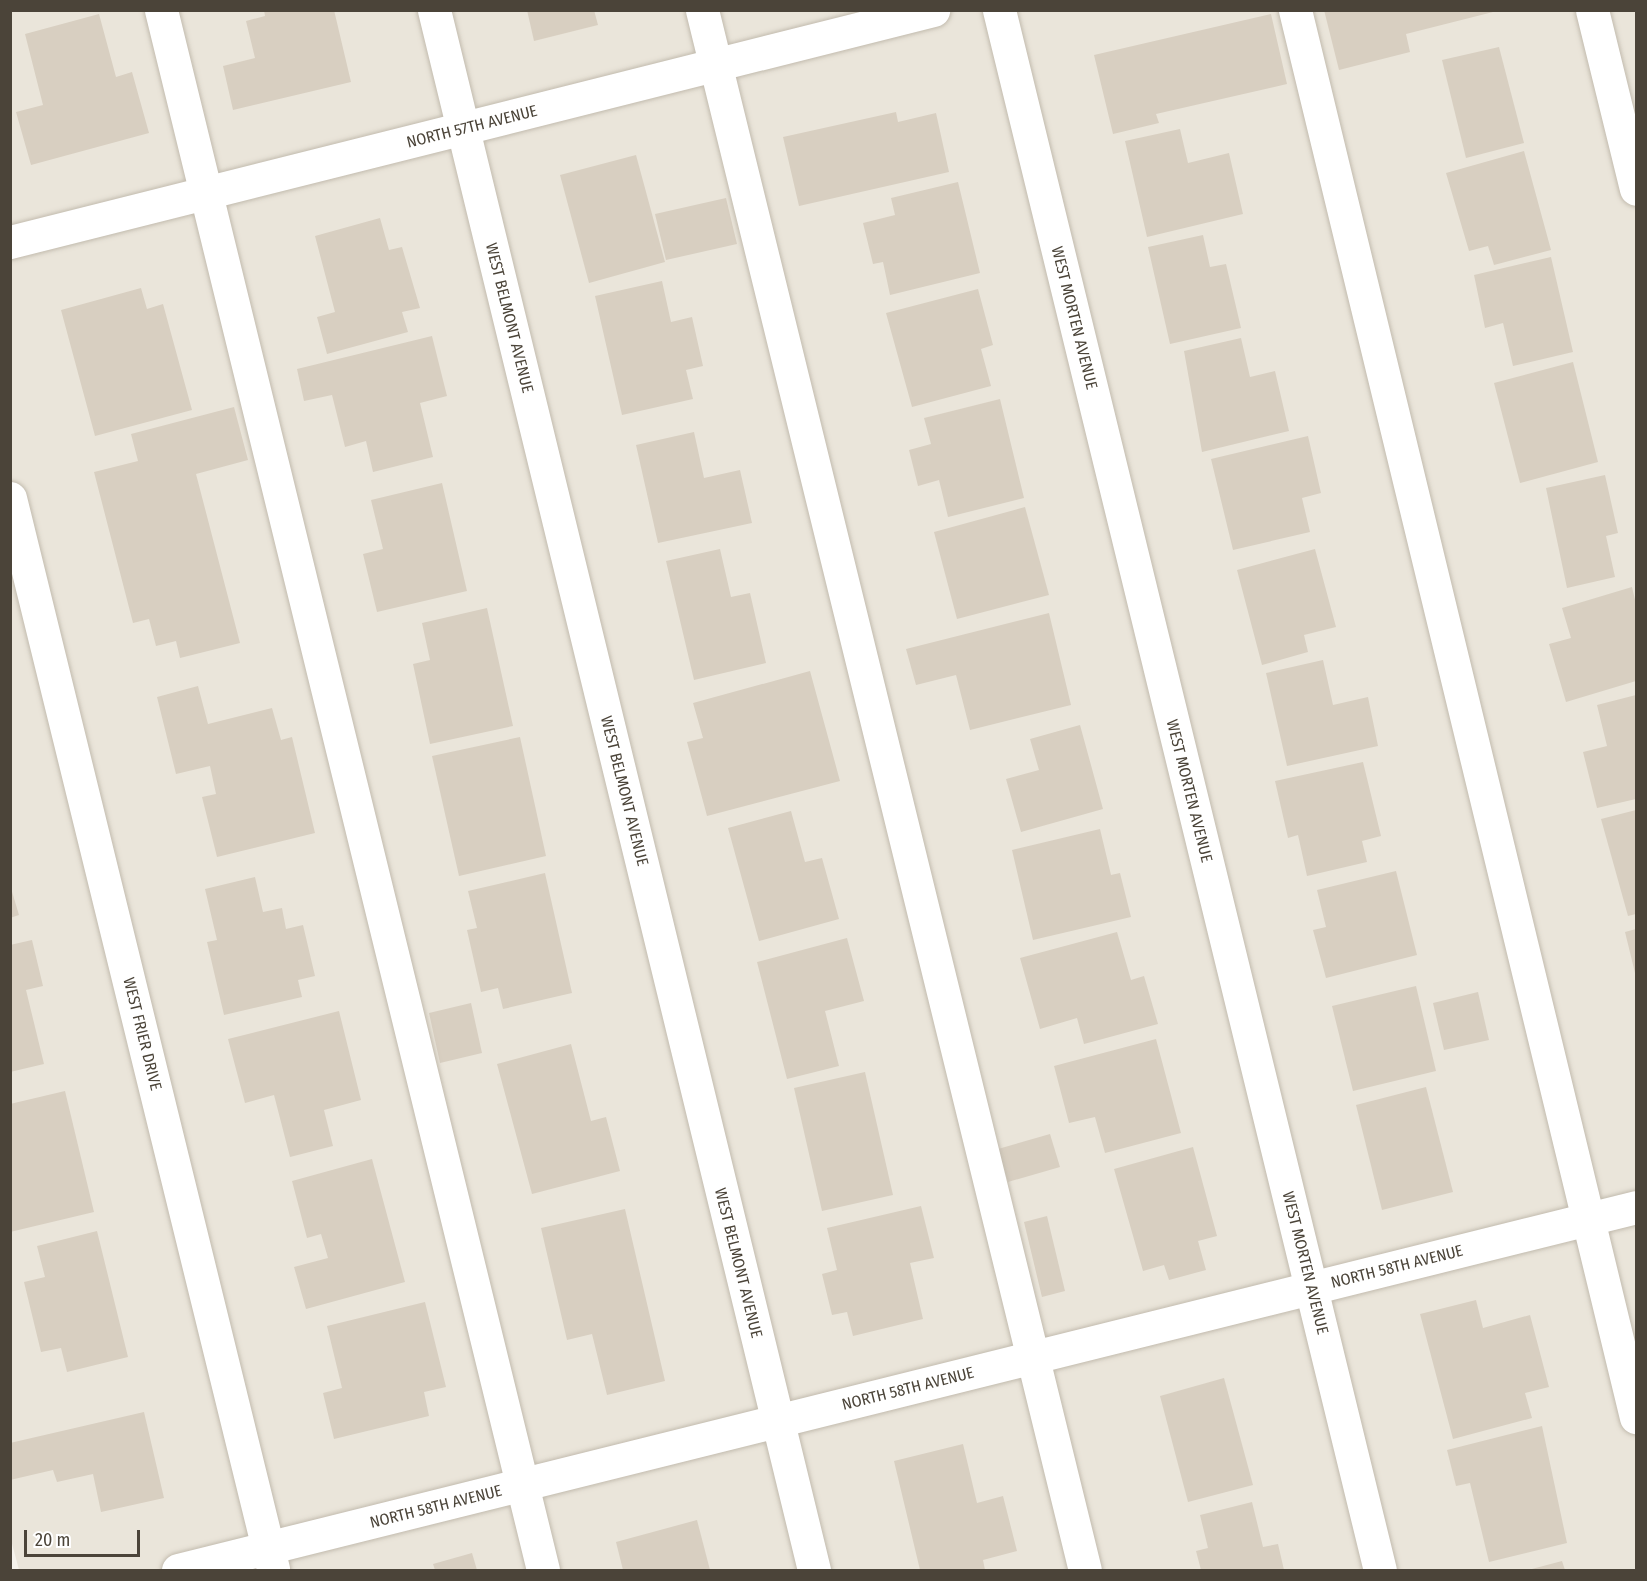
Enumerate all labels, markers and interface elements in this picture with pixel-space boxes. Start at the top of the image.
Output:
street label: NORTH 57TH AVENUE [405,101,539,153]
street label: WEST BELMONT AVENUE [481,241,537,395]
street label: WEST MORTEN AVENUE [1047,245,1101,391]
street label: WEST BELMONT AVENUE [596,714,652,868]
street label: WEST MORTEN AVENUE [1162,718,1216,864]
street label: WEST FRIER DRIVE [119,975,165,1093]
street label: WEST BELMONT AVENUE [710,1186,766,1340]
street label: WEST MORTEN AVENUE [1278,1190,1332,1336]
street label: NORTH 58TH AVENUE [1329,1241,1465,1293]
street label: NORTH 58TH AVENUE [840,1363,976,1415]
street label: NORTH 58TH AVENUE [368,1481,504,1533]
scale bar [27,1518,142,1556]
text: 20 m [35,1529,70,1551]

